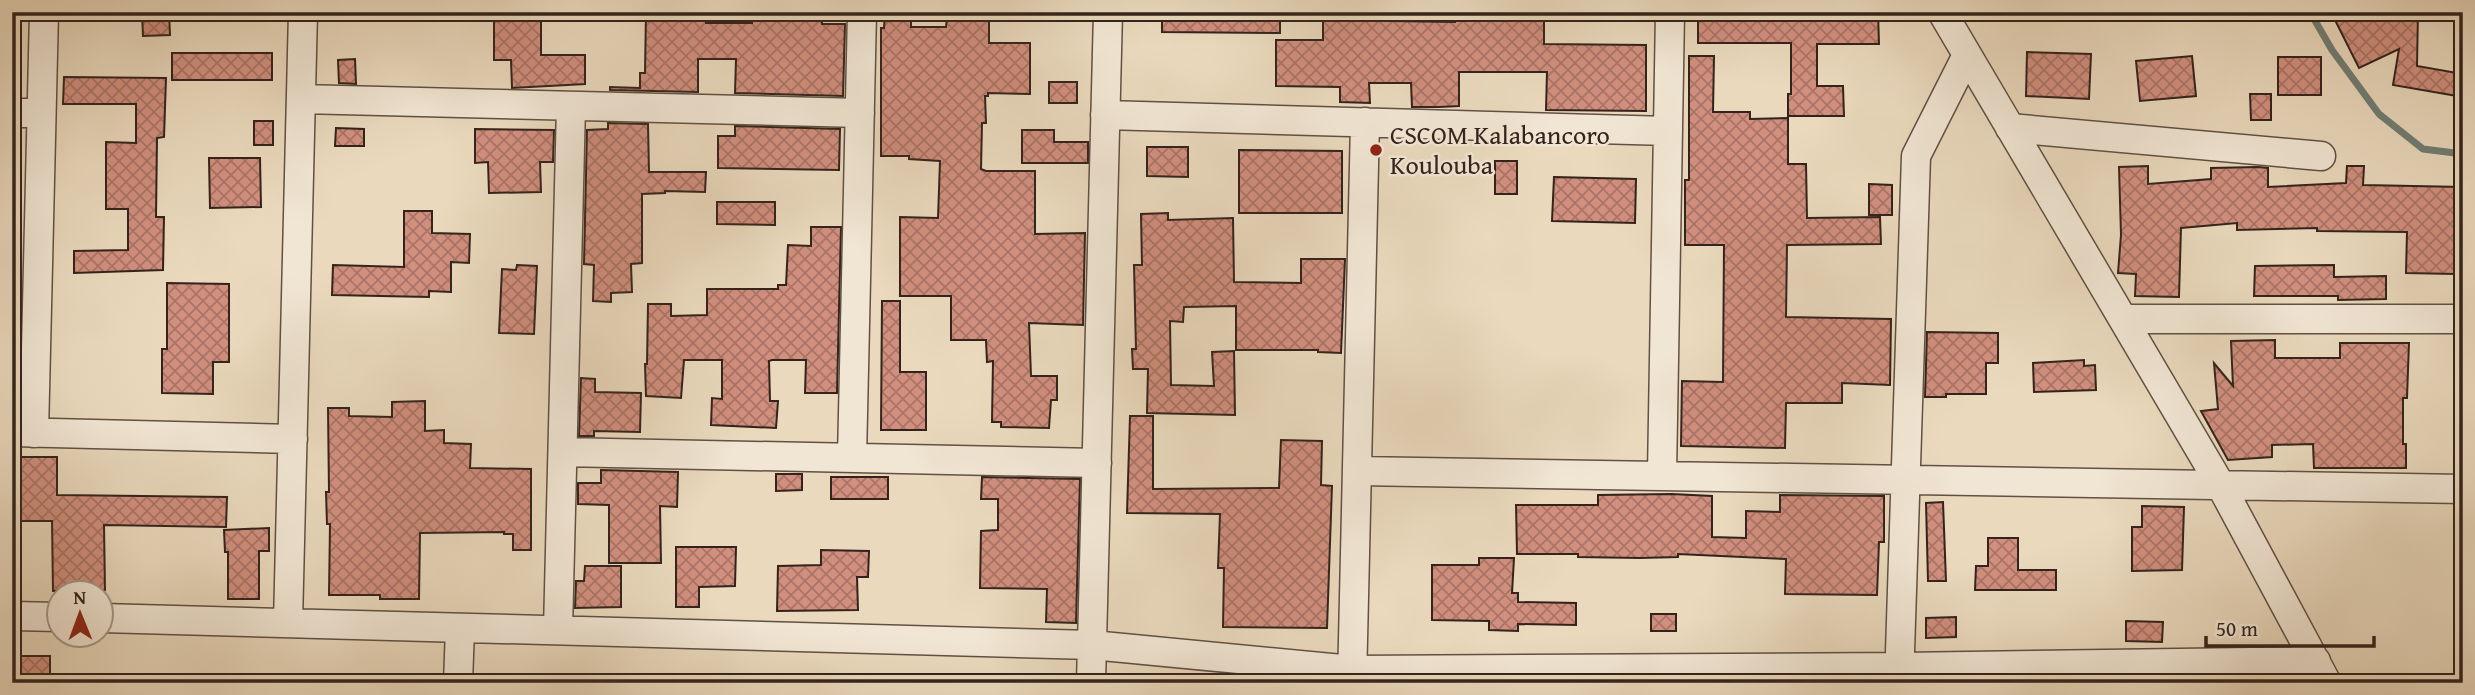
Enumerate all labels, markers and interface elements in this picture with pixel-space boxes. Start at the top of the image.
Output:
place label: CSCOM Kalabancoro Koulouba [1390,115,1610,184]
marker: CSCOM Kalabancoro Koulouba [1368,142,1384,158]
north arrow [46,580,116,650]
text: N [73,583,87,611]
scale bar [2206,604,2374,648]
text: 50 m [2216,613,2258,644]

